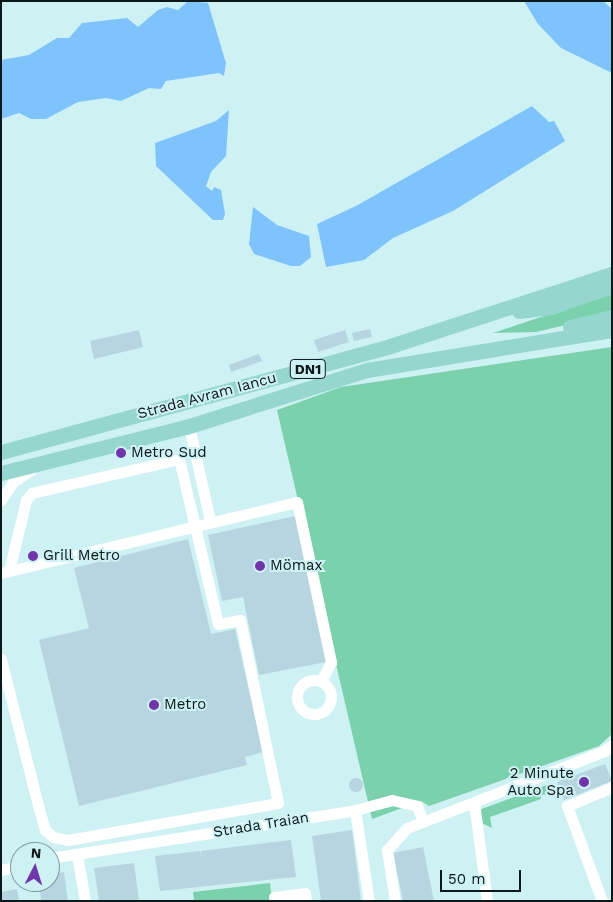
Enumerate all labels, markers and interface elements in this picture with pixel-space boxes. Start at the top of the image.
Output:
road number: DN1 [289,358,327,380]
street label: Strada Avram Iancu [135,369,279,423]
place label: Metro Sud [131,444,207,462]
marker: Metro Sud [115,447,127,459]
place label: Grill Metro [43,547,121,565]
marker: Grill Metro [27,550,39,562]
place label: Mömax [270,557,322,575]
marker: Mömax [254,560,266,572]
place label: Metro [164,696,206,714]
marker: Metro [148,699,160,711]
place label: 2 Minute Auto Spa [507,764,574,799]
marker: 2 Minute Auto Spa [578,776,590,788]
street label: Strada Traian [211,808,311,842]
north arrow [10,842,60,892]
text: N [30,845,42,861]
scale bar [443,860,524,892]
text: 50 m [448,870,485,888]

